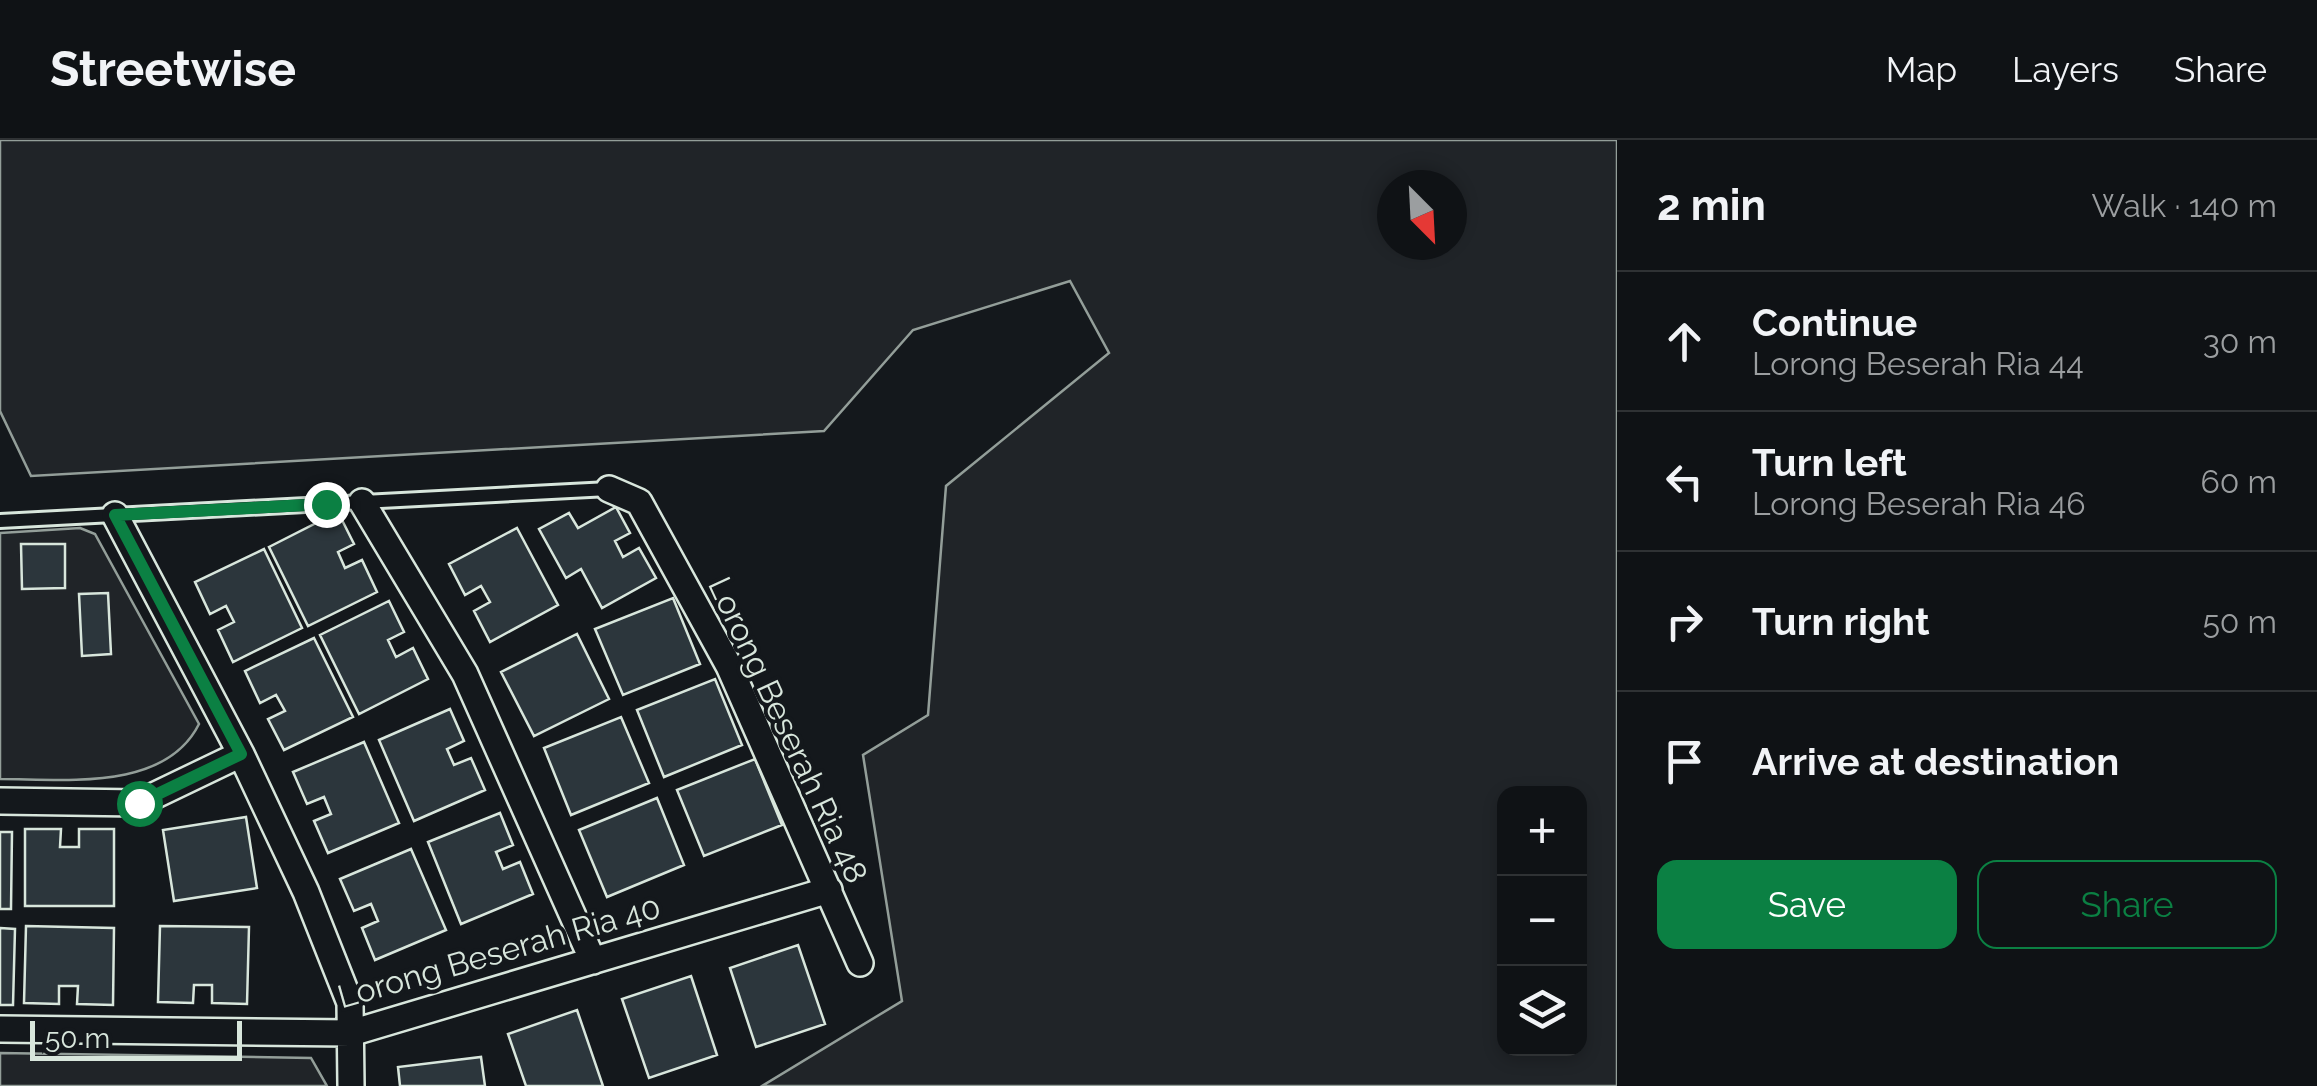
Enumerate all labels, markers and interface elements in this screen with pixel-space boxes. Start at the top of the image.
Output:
text: Streetwise [50,41,296,97]
text: Map [1886,49,1957,90]
text: Layers [2012,49,2119,90]
text: Share [2174,49,2267,90]
north arrow [1377,170,1467,260]
text: 2 min [1657,181,1766,230]
text: Walk · 140 m [2091,187,2277,224]
text: Continue [1752,300,1917,345]
icon: ahead [1657,314,1712,369]
text: 30 m [2203,323,2277,360]
text: Lorong Beserah Ria 44 [1752,345,2084,382]
text: Turn left [1752,440,1907,485]
icon: left [1657,454,1712,509]
text: 60 m [2201,463,2277,500]
route end [304,482,350,528]
text: Lorong Beserah Ria 46 [1752,485,2086,522]
street label: Lorong Beserah Ria 48 [701,571,876,889]
icon: right [1657,594,1712,649]
text: Turn right [1752,599,1929,644]
text: 50 m [2202,603,2277,640]
icon: arrive [1657,734,1712,789]
text: Arrive at destination [1752,739,2119,784]
route start [117,781,163,827]
map controls [1497,786,1587,1056]
button: + [1497,786,1587,876]
button: Save [1657,860,1957,949]
button: Share [1977,860,2277,949]
button: − [1497,876,1587,966]
street label: Lorong Beserah Ria 40 [333,888,664,1015]
button: layers [1497,966,1587,1056]
scale bar [30,1016,242,1060]
text: 50 m [45,1022,110,1055]

